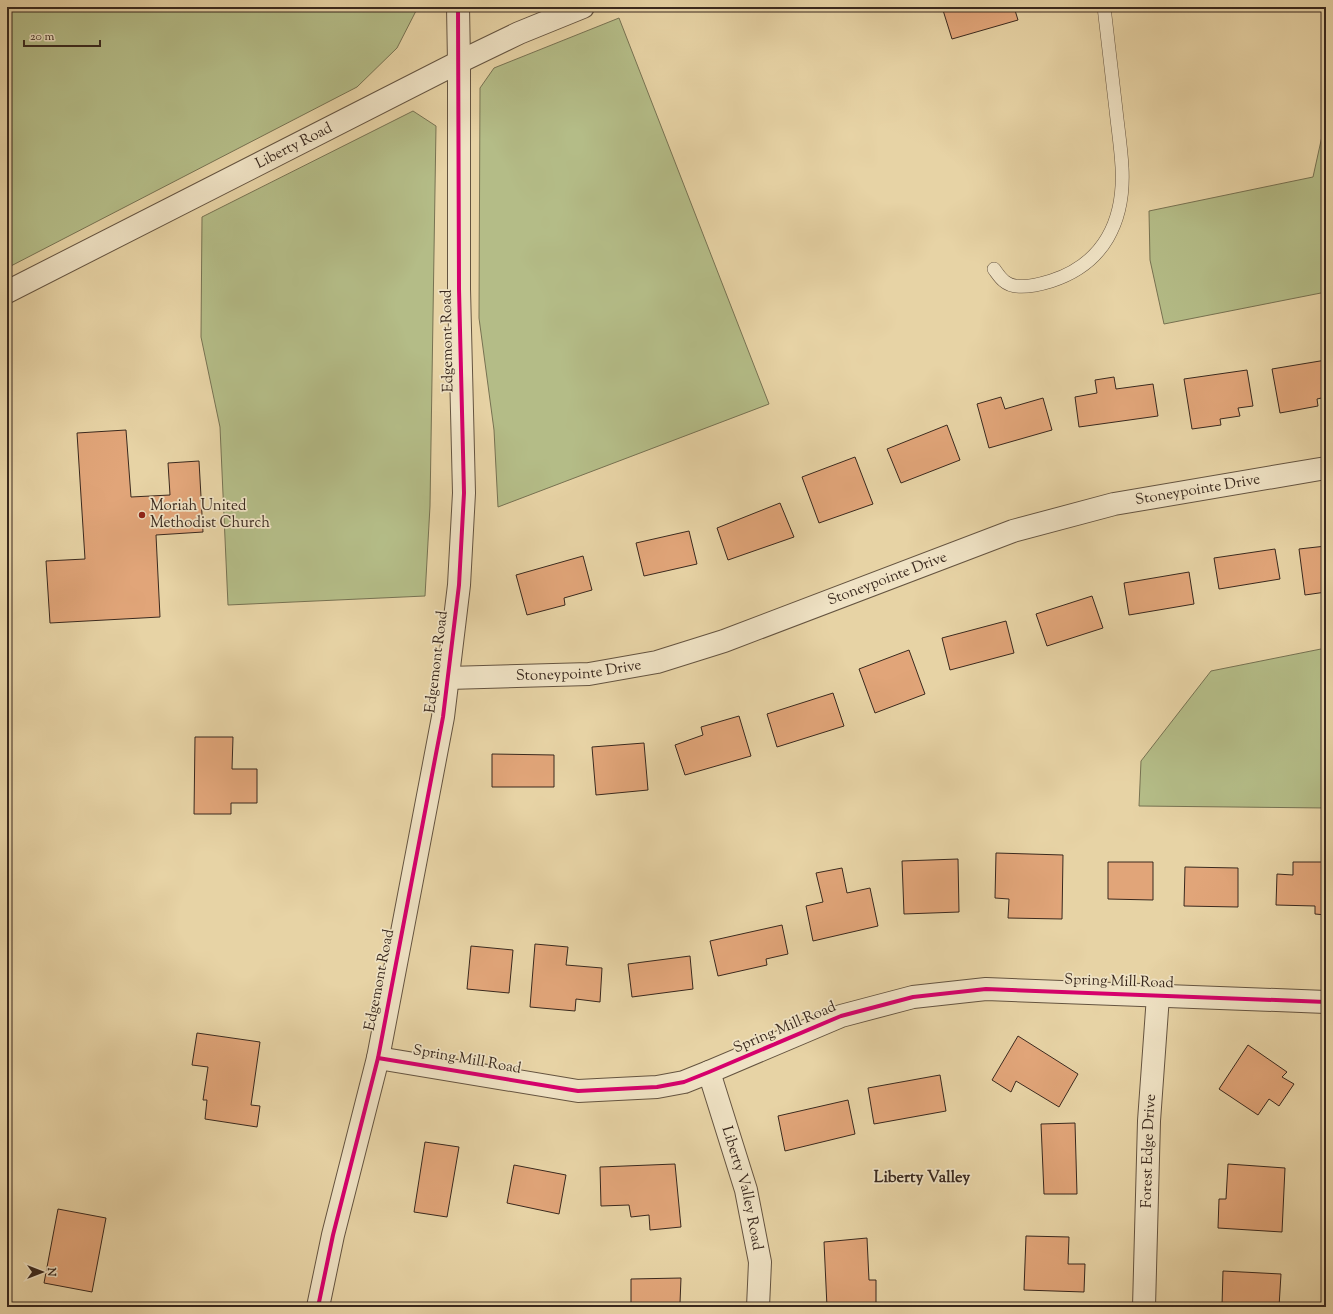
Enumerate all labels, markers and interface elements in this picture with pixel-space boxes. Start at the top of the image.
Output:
scale bar [24,22,100,48]
text: 20 m [30,28,55,46]
street label: Liberty Road [252,117,336,174]
street label: Edgemont Road [437,289,459,393]
street label: Stoneypointe Drive [1134,469,1262,511]
place label: Moriah United Methodist Church [150,496,270,534]
marker: Moriah United Methodist Church [137,510,147,520]
street label: Stoneypointe Drive [824,547,950,611]
street label: Edgemont Road [420,609,454,714]
street label: Stoneypointe Drive [516,654,643,687]
street label: Edgemont Road [360,927,400,1032]
street label: Spring Mill Road [1064,970,1175,994]
street label: Spring Mill Road [730,997,840,1059]
street label: Spring Mill Road [411,1040,523,1080]
street label: Forest Edge Drive [1136,1093,1161,1208]
street label: Liberty Valley Road [716,1124,768,1252]
district label: Liberty Valley [874,1167,970,1190]
north arrow [22,1252,62,1292]
text: N [43,1267,59,1277]

